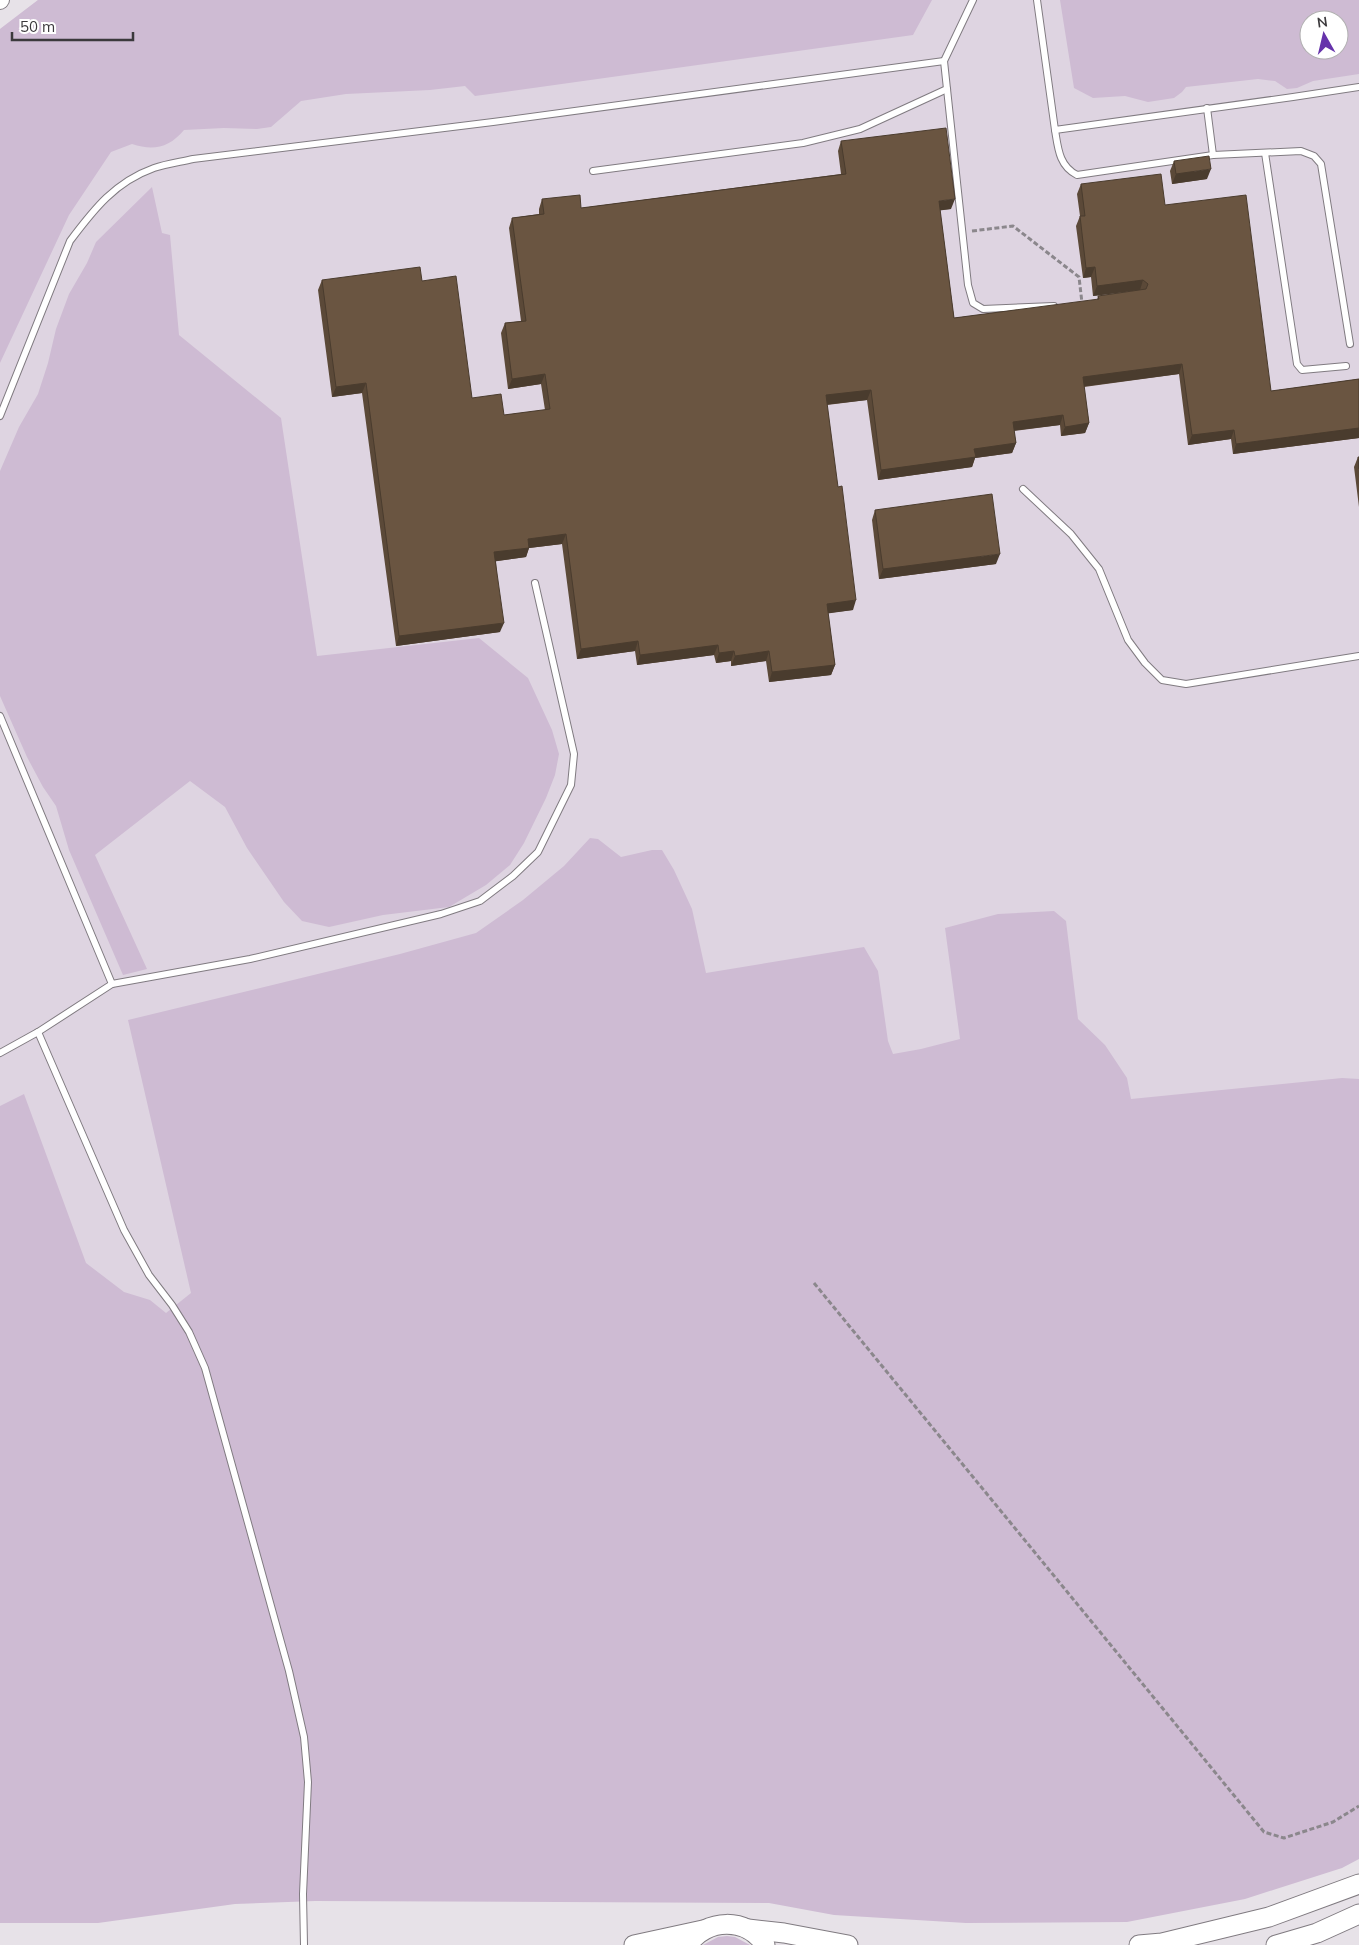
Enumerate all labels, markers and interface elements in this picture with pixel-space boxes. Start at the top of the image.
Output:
scale bar [12,10,134,42]
north arrow [1299,10,1349,60]
text: N [1316,12,1329,32]
text: 50 m [20,17,55,36]

